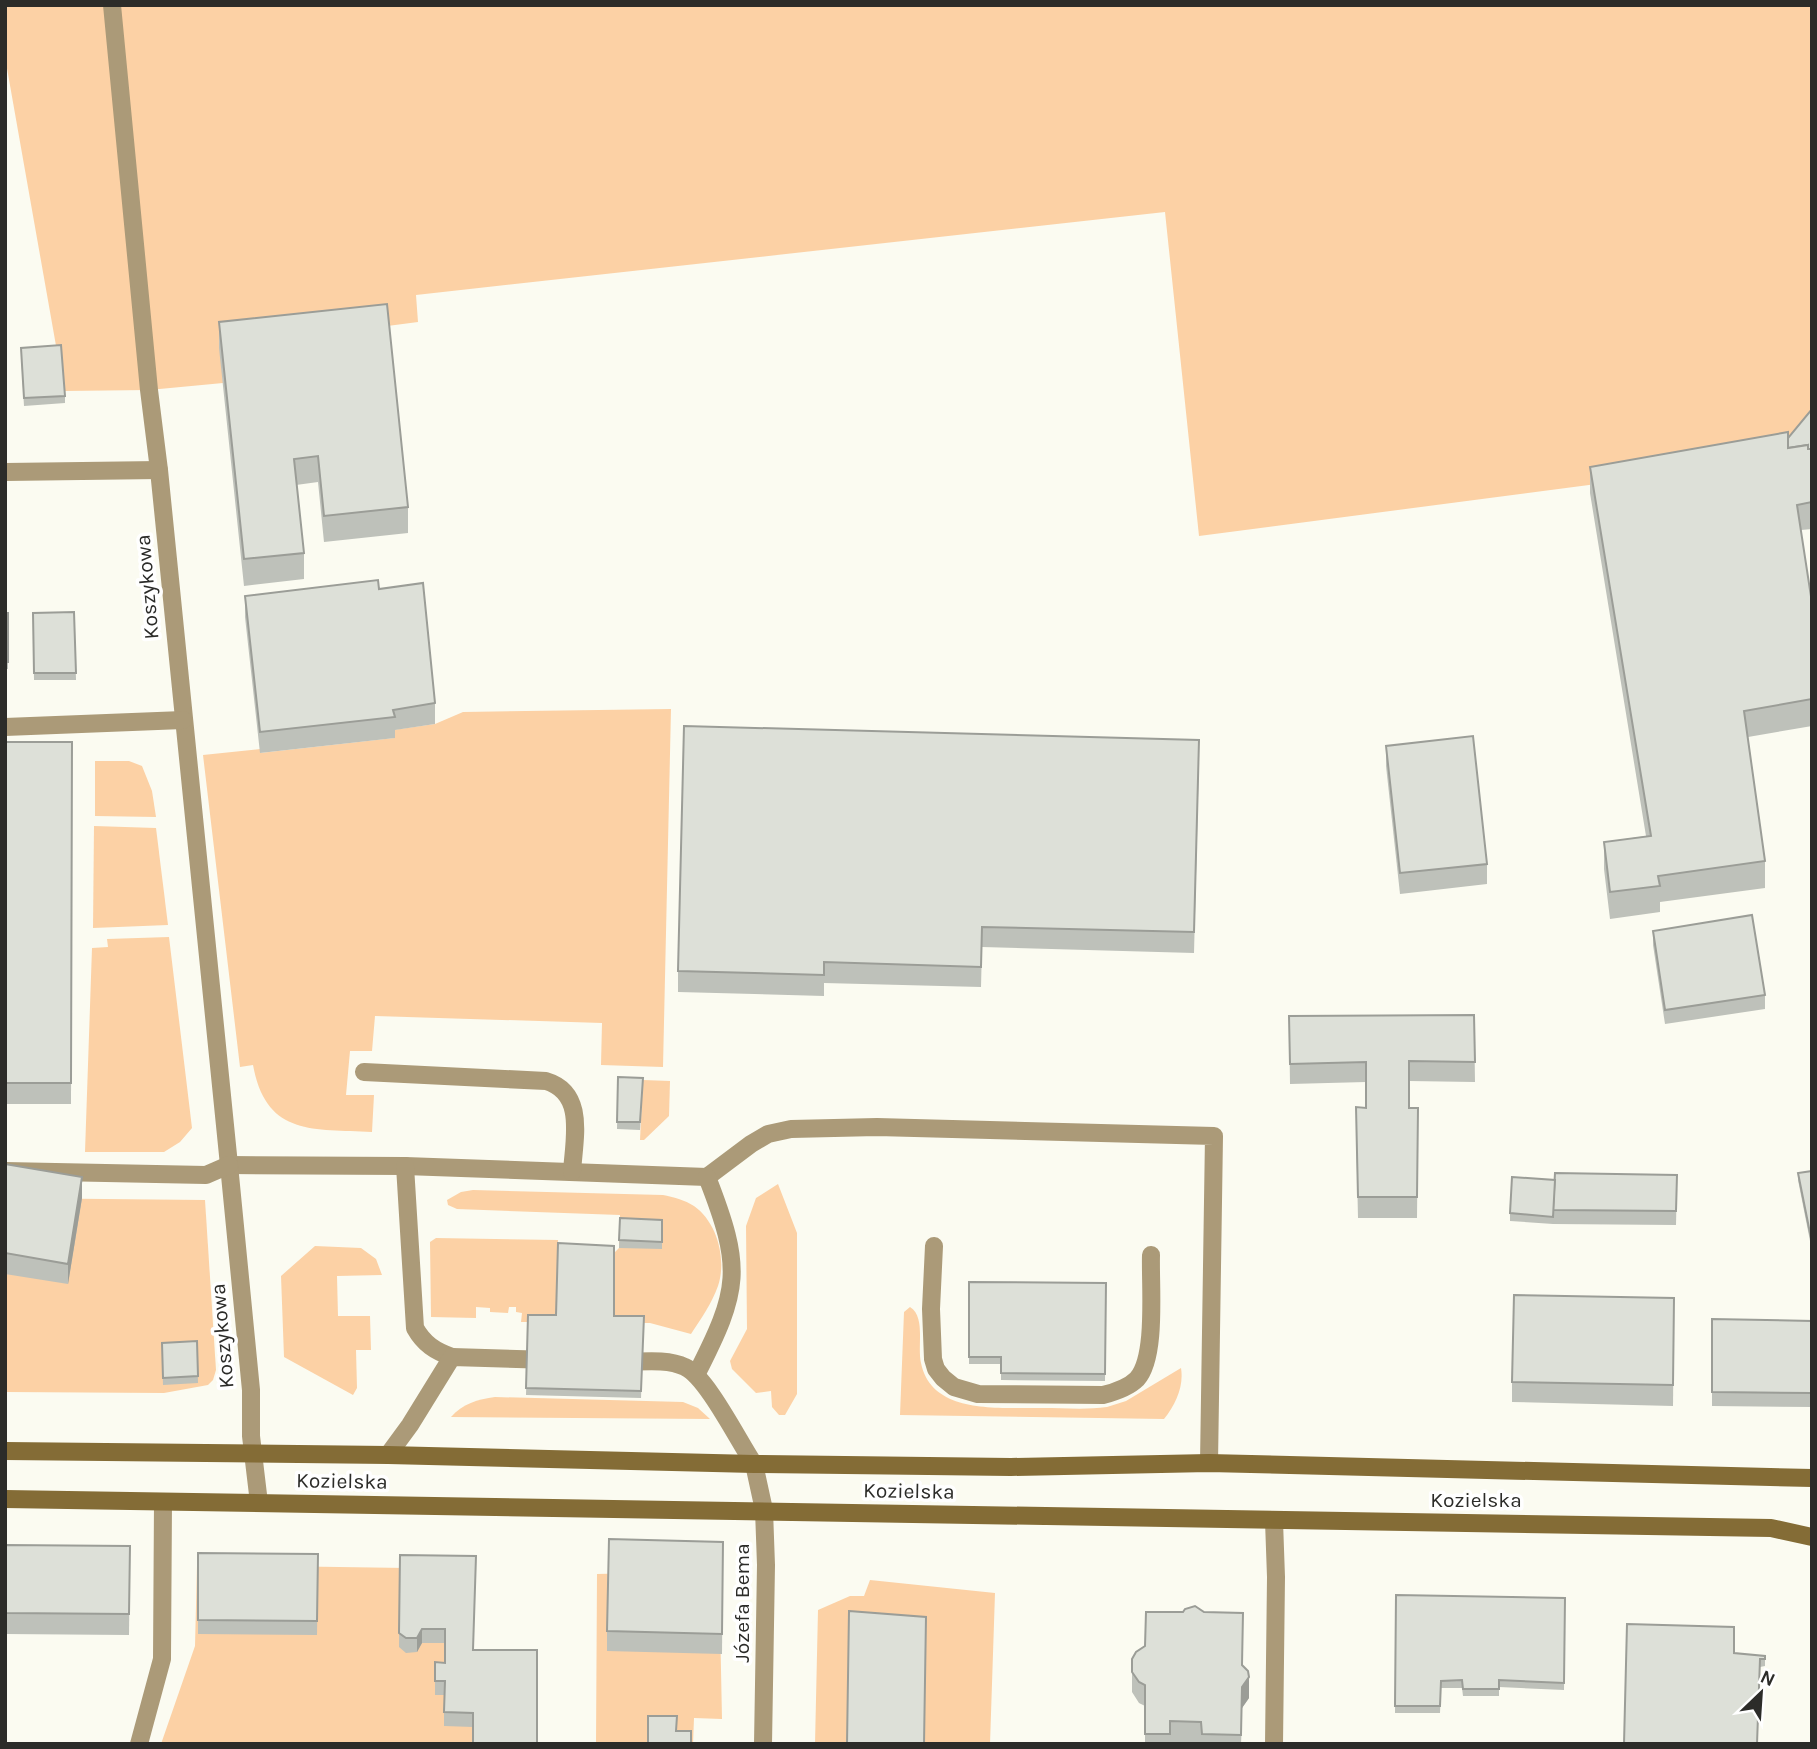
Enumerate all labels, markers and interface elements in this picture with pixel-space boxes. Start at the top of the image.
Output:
street label: Koszykowa [130,534,164,640]
street label: Koszykowa [205,1283,239,1389]
street label: Kozielska [296,1468,388,1494]
street label: Kozielska [863,1478,955,1504]
street label: Kozielska [1430,1488,1522,1512]
street label: Józefa Bema [730,1543,754,1663]
north arrow [1726,1658,1796,1728]
text: N [1757,1666,1779,1691]

